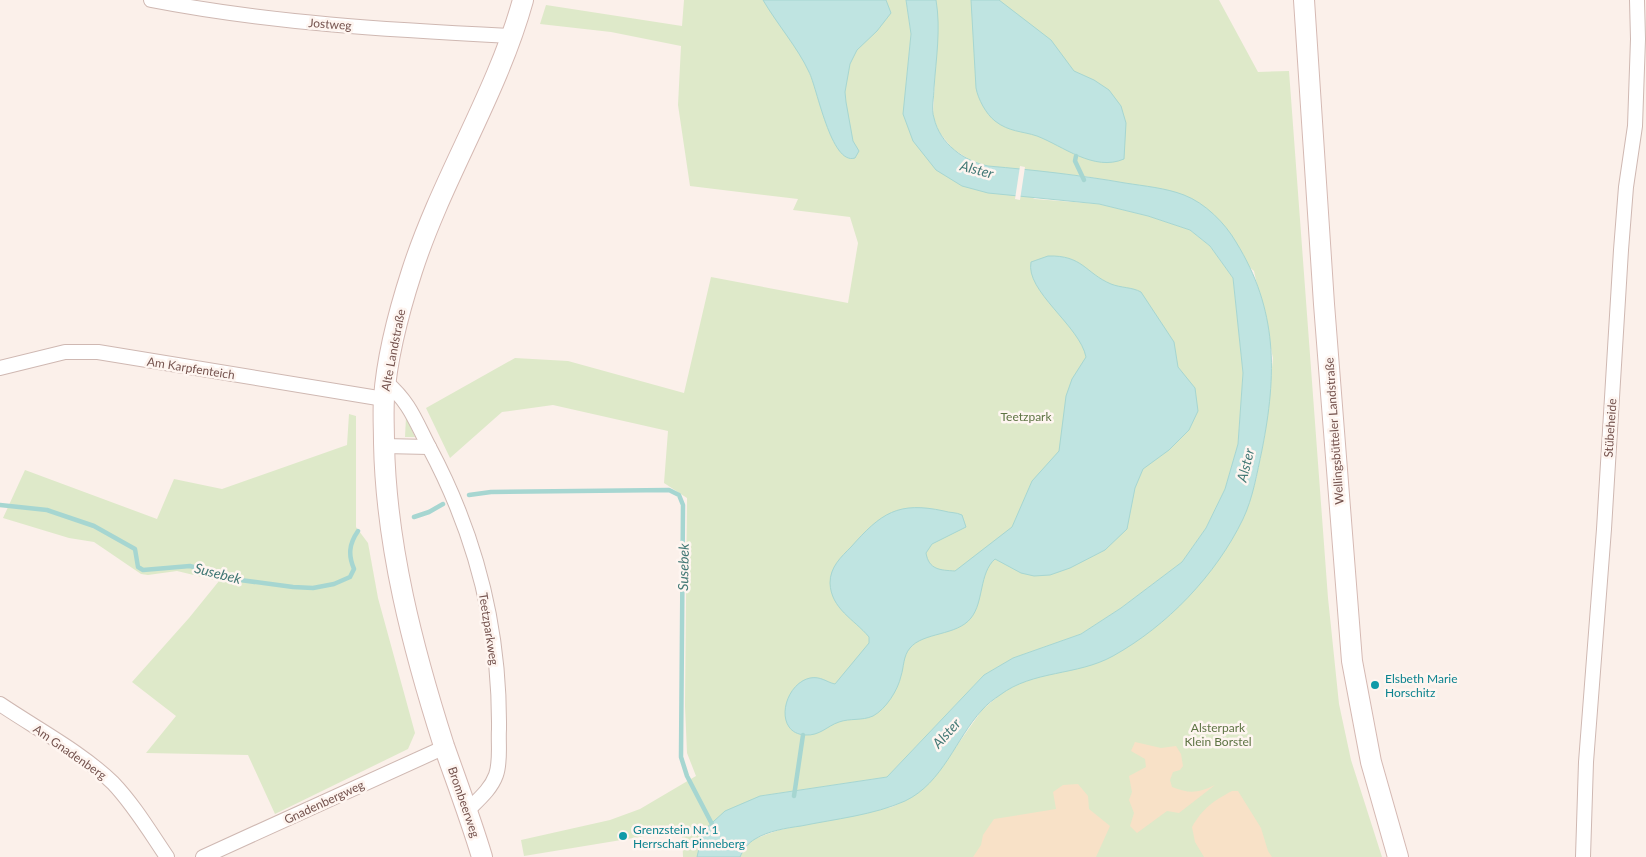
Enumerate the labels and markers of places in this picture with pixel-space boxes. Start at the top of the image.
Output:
place label: Elsbeth Marie Horschitz [1385,671,1458,700]
marker: Elsbeth Marie Horschitz [1369,679,1381,691]
place label: Grenzstein Nr. 1 Herrschaft Pinneberg [633,822,745,851]
marker: Grenzstein Nr. 1 Herrschaft Pinneberg [617,830,629,842]

